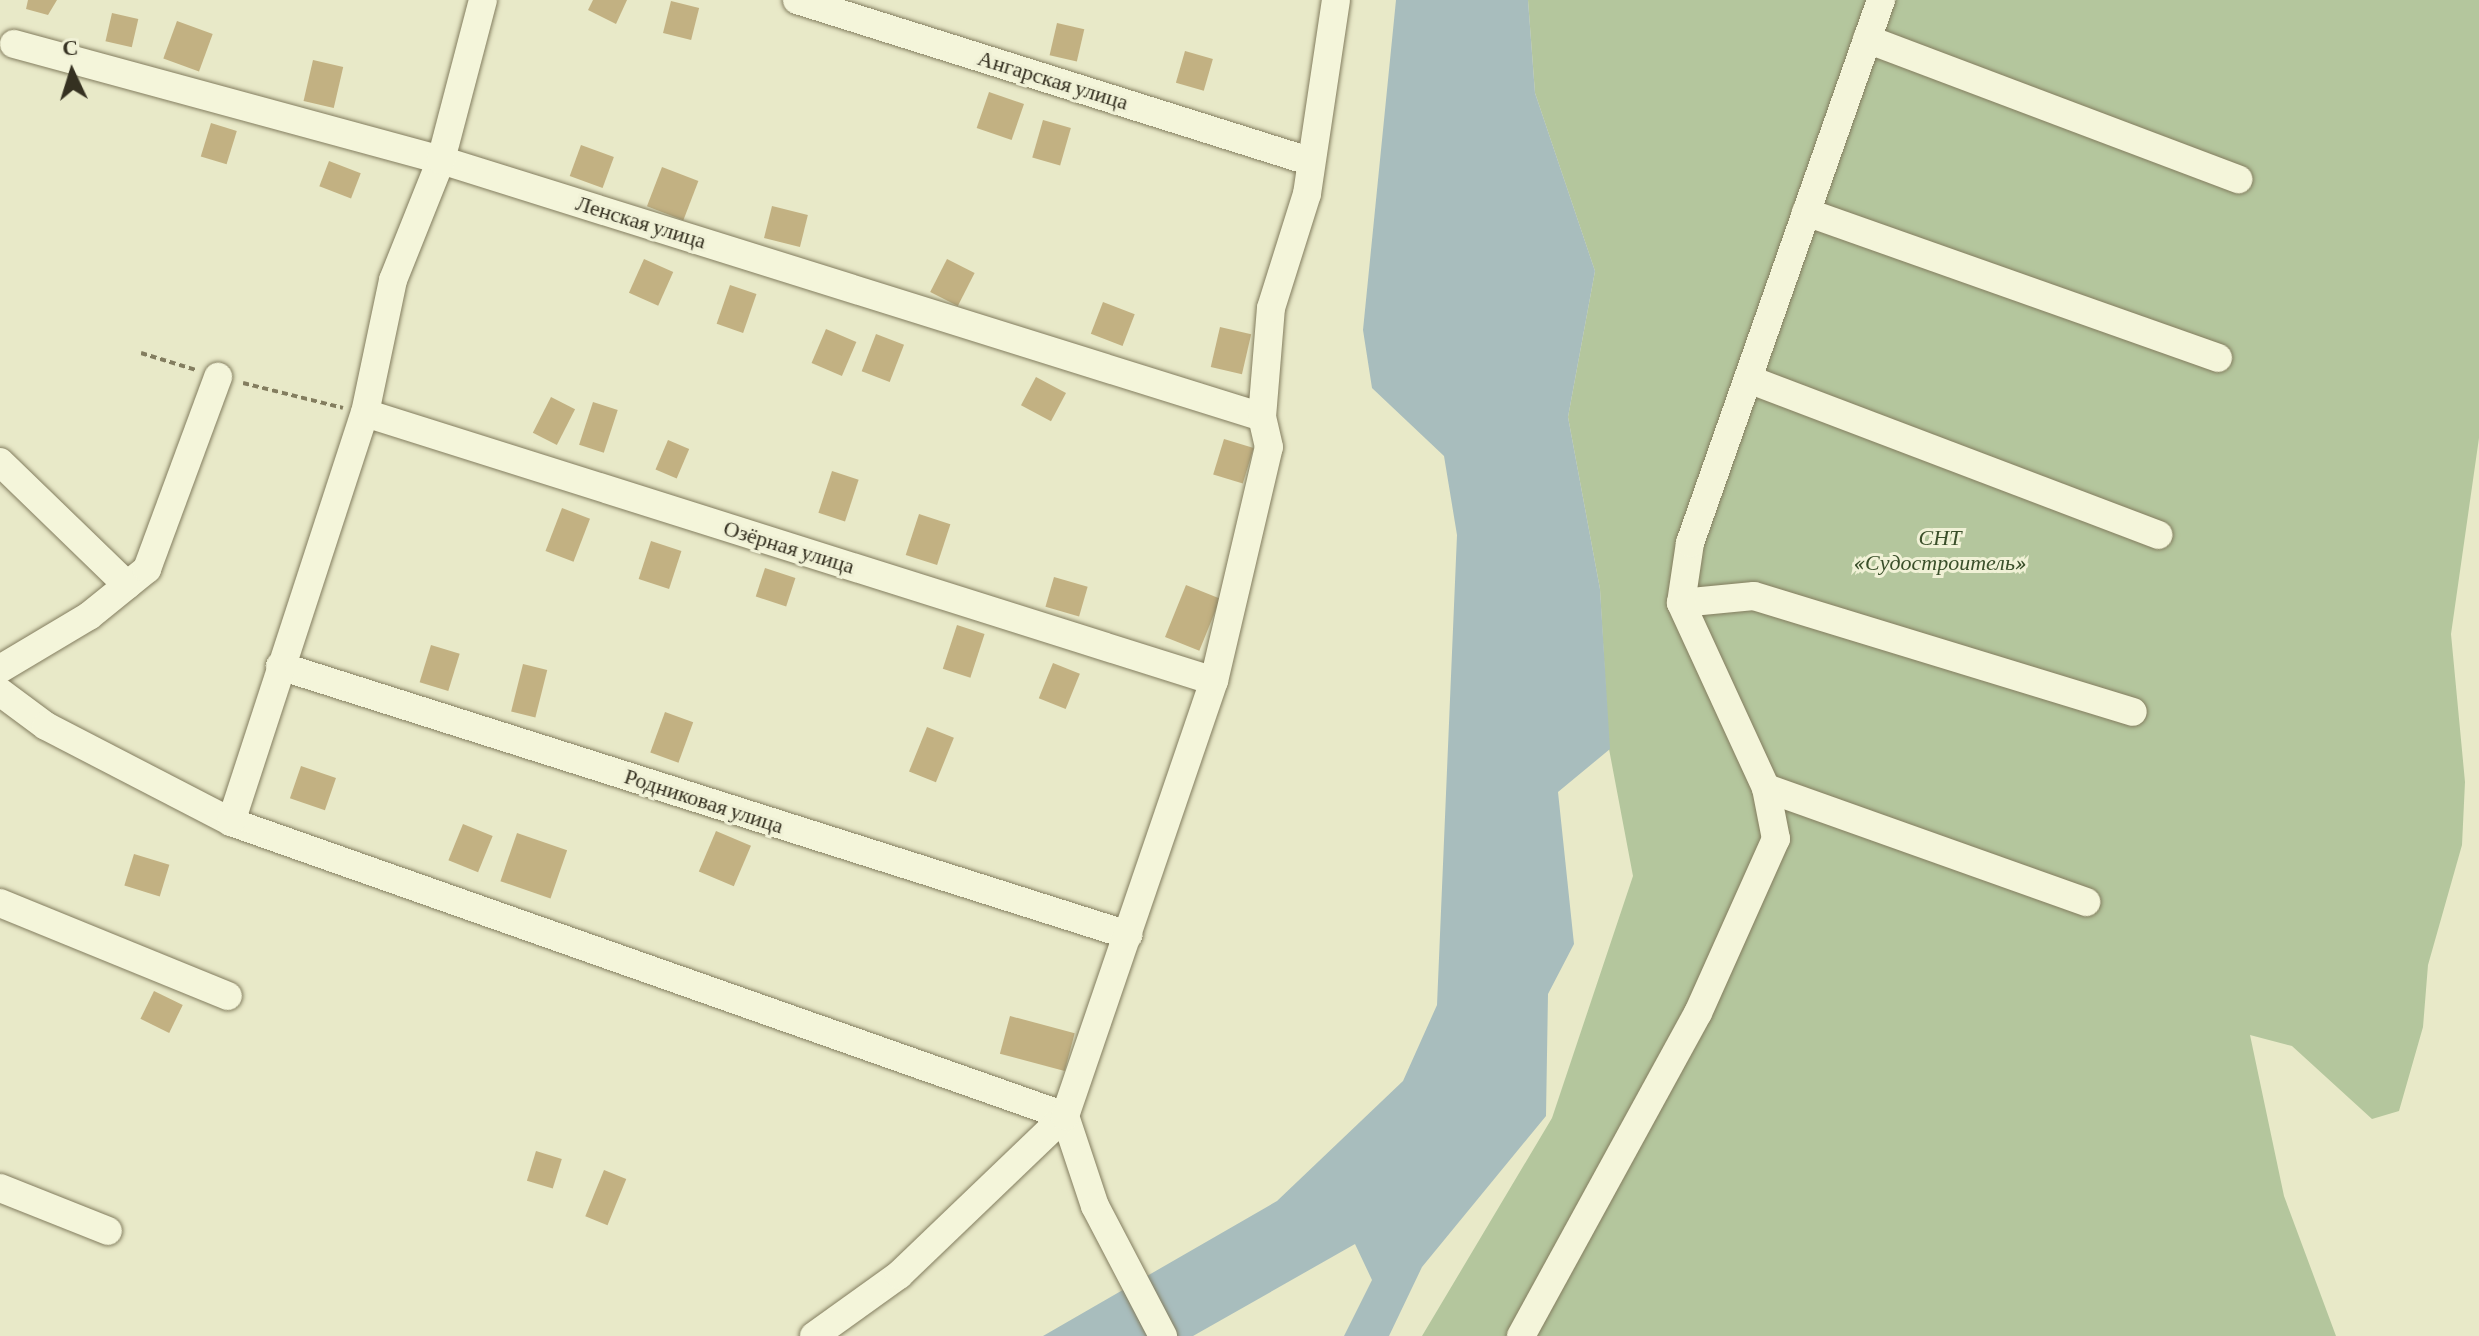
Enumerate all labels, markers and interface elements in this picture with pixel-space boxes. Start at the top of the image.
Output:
north arrow [32,32,112,112]
text: С [61,35,79,61]
street label: Ангарская улица [975,45,1131,115]
street label: Ленская улица [573,190,709,254]
street label: Озёрная улица [720,515,858,579]
park label: СНТ «Судостроитель» [1853,524,2027,576]
street label: Родниковая улица [621,763,787,839]

